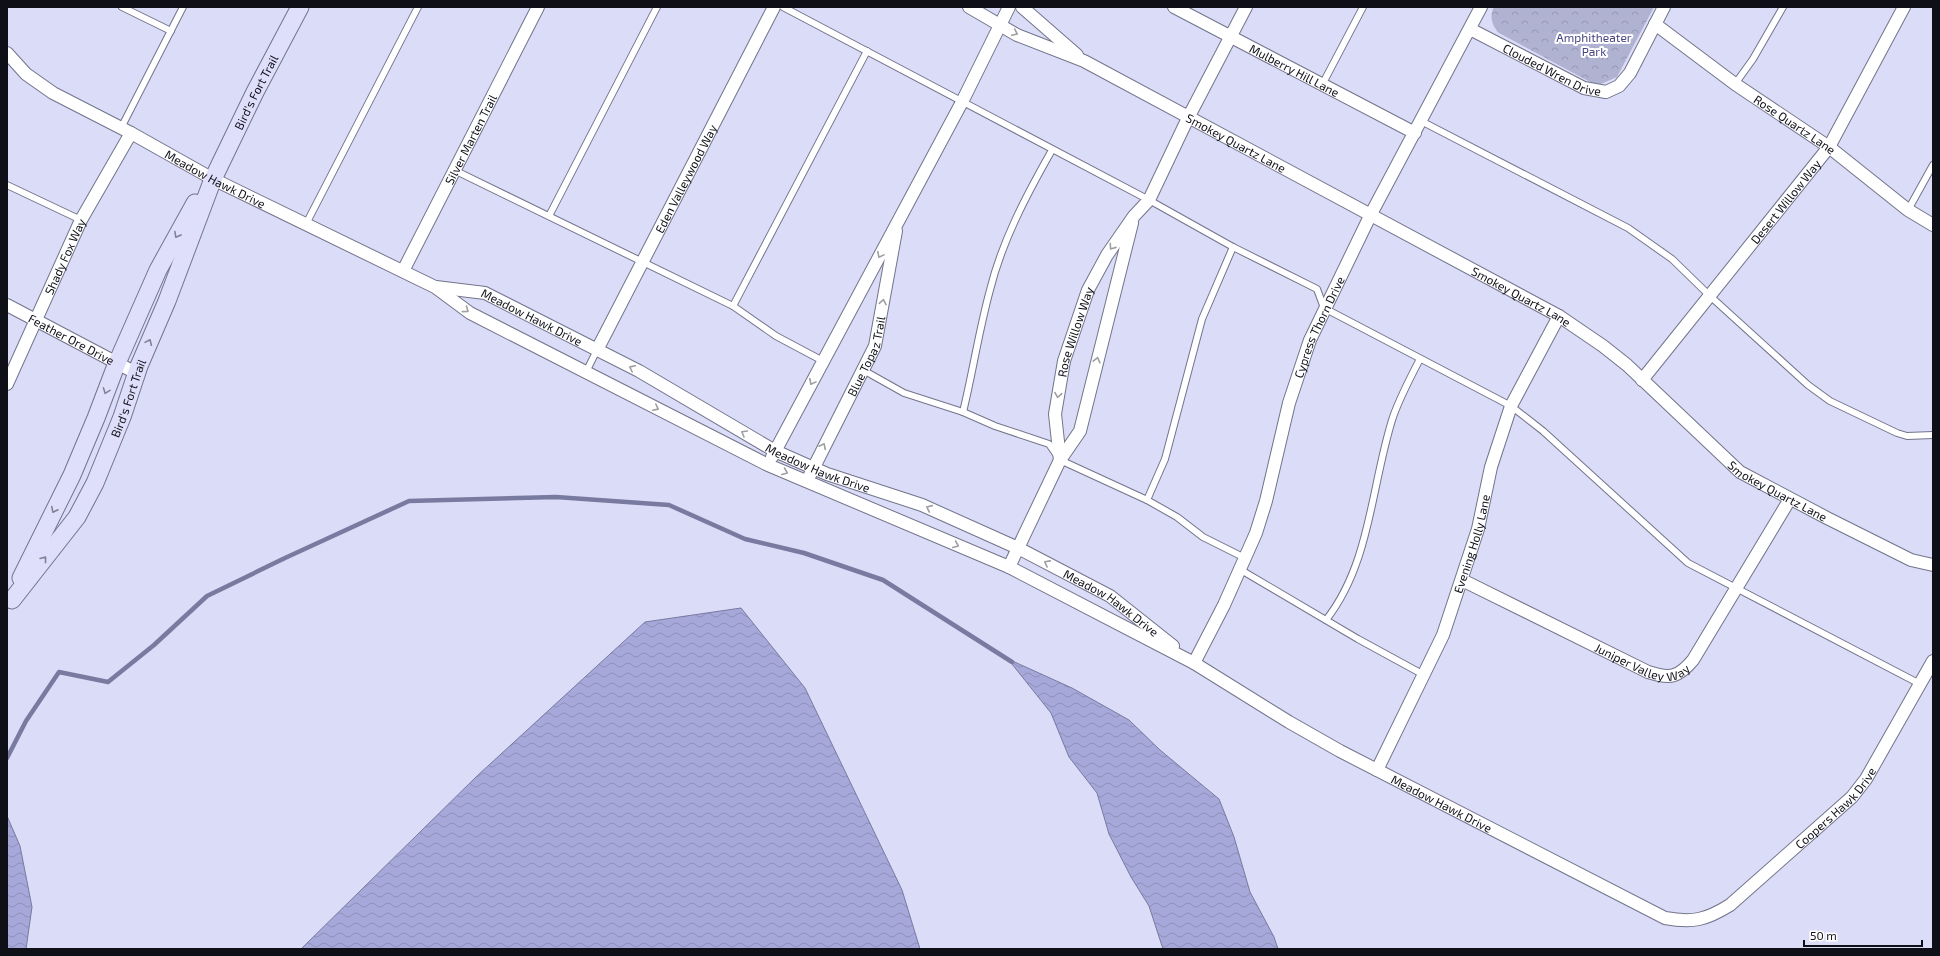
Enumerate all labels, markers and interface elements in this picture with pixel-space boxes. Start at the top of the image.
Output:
one-way arrow [1010,28,1018,36]
park label: Amphitheater Park [1556,30,1632,58]
street label: Clouded Wren Drive [1501,40,1602,98]
street label: Mulberry Hill Lane [1247,41,1342,99]
street label: Bird's Fort Trail [231,52,281,132]
street label: Silver Marten Trail [442,91,499,187]
street label: Rose Quartz Lane [1751,92,1838,157]
street label: Smokey Quartz Lane [1184,110,1288,175]
street label: Eden Valleywood Way [652,121,720,235]
street label: Meadow Hawk Drive [163,147,268,211]
street label: Desert Willow Way [1747,156,1824,246]
street label: Shady Fox Way [41,216,88,297]
one-way arrow [174,231,182,238]
one-way arrow [1110,243,1117,250]
one-way arrow [877,251,884,258]
street label: Smokey Quartz Lane [1469,263,1574,329]
street label: Cypress Thorn Drive [1291,274,1347,380]
street label: Rose Willow Way [1054,284,1096,378]
street label: Meadow Hawk Drive [479,285,585,348]
one-way arrow [878,298,887,305]
one-way arrow [462,305,469,313]
street label: Feather Ore Drive [26,311,117,367]
street label: Blue Topaz Trail [844,315,887,398]
one-way arrow [144,339,152,347]
street label: Bird's Fort Trail [107,356,148,439]
one-way arrow [1092,356,1101,363]
one-way arrow [629,365,636,372]
one-way arrow [809,377,817,385]
one-way arrow [102,388,110,395]
one-way arrow [1054,392,1063,398]
one-way arrow [652,403,659,411]
one-way arrow [741,430,748,437]
street label: Meadow Hawk Drive [763,440,872,495]
one-way arrow [819,443,826,451]
street label: Smokey Quartz Lane [1725,458,1829,524]
one-way arrow [781,468,788,476]
street label: Evening Holly Lane [1450,493,1492,595]
one-way arrow [925,505,933,513]
one-way arrow [51,506,59,514]
one-way arrow [952,540,959,548]
one-way arrow [40,556,47,563]
one-way arrow [1044,560,1051,568]
street label: Meadow Hawk Drive [1061,566,1161,639]
street label: Juniper Valley Way [1593,640,1693,684]
street label: Coopers Hawk Drive [1792,765,1878,851]
street label: Meadow Hawk Drive [1389,772,1494,835]
scale bar [1804,922,1922,948]
text: 50 m [1810,928,1837,942]

